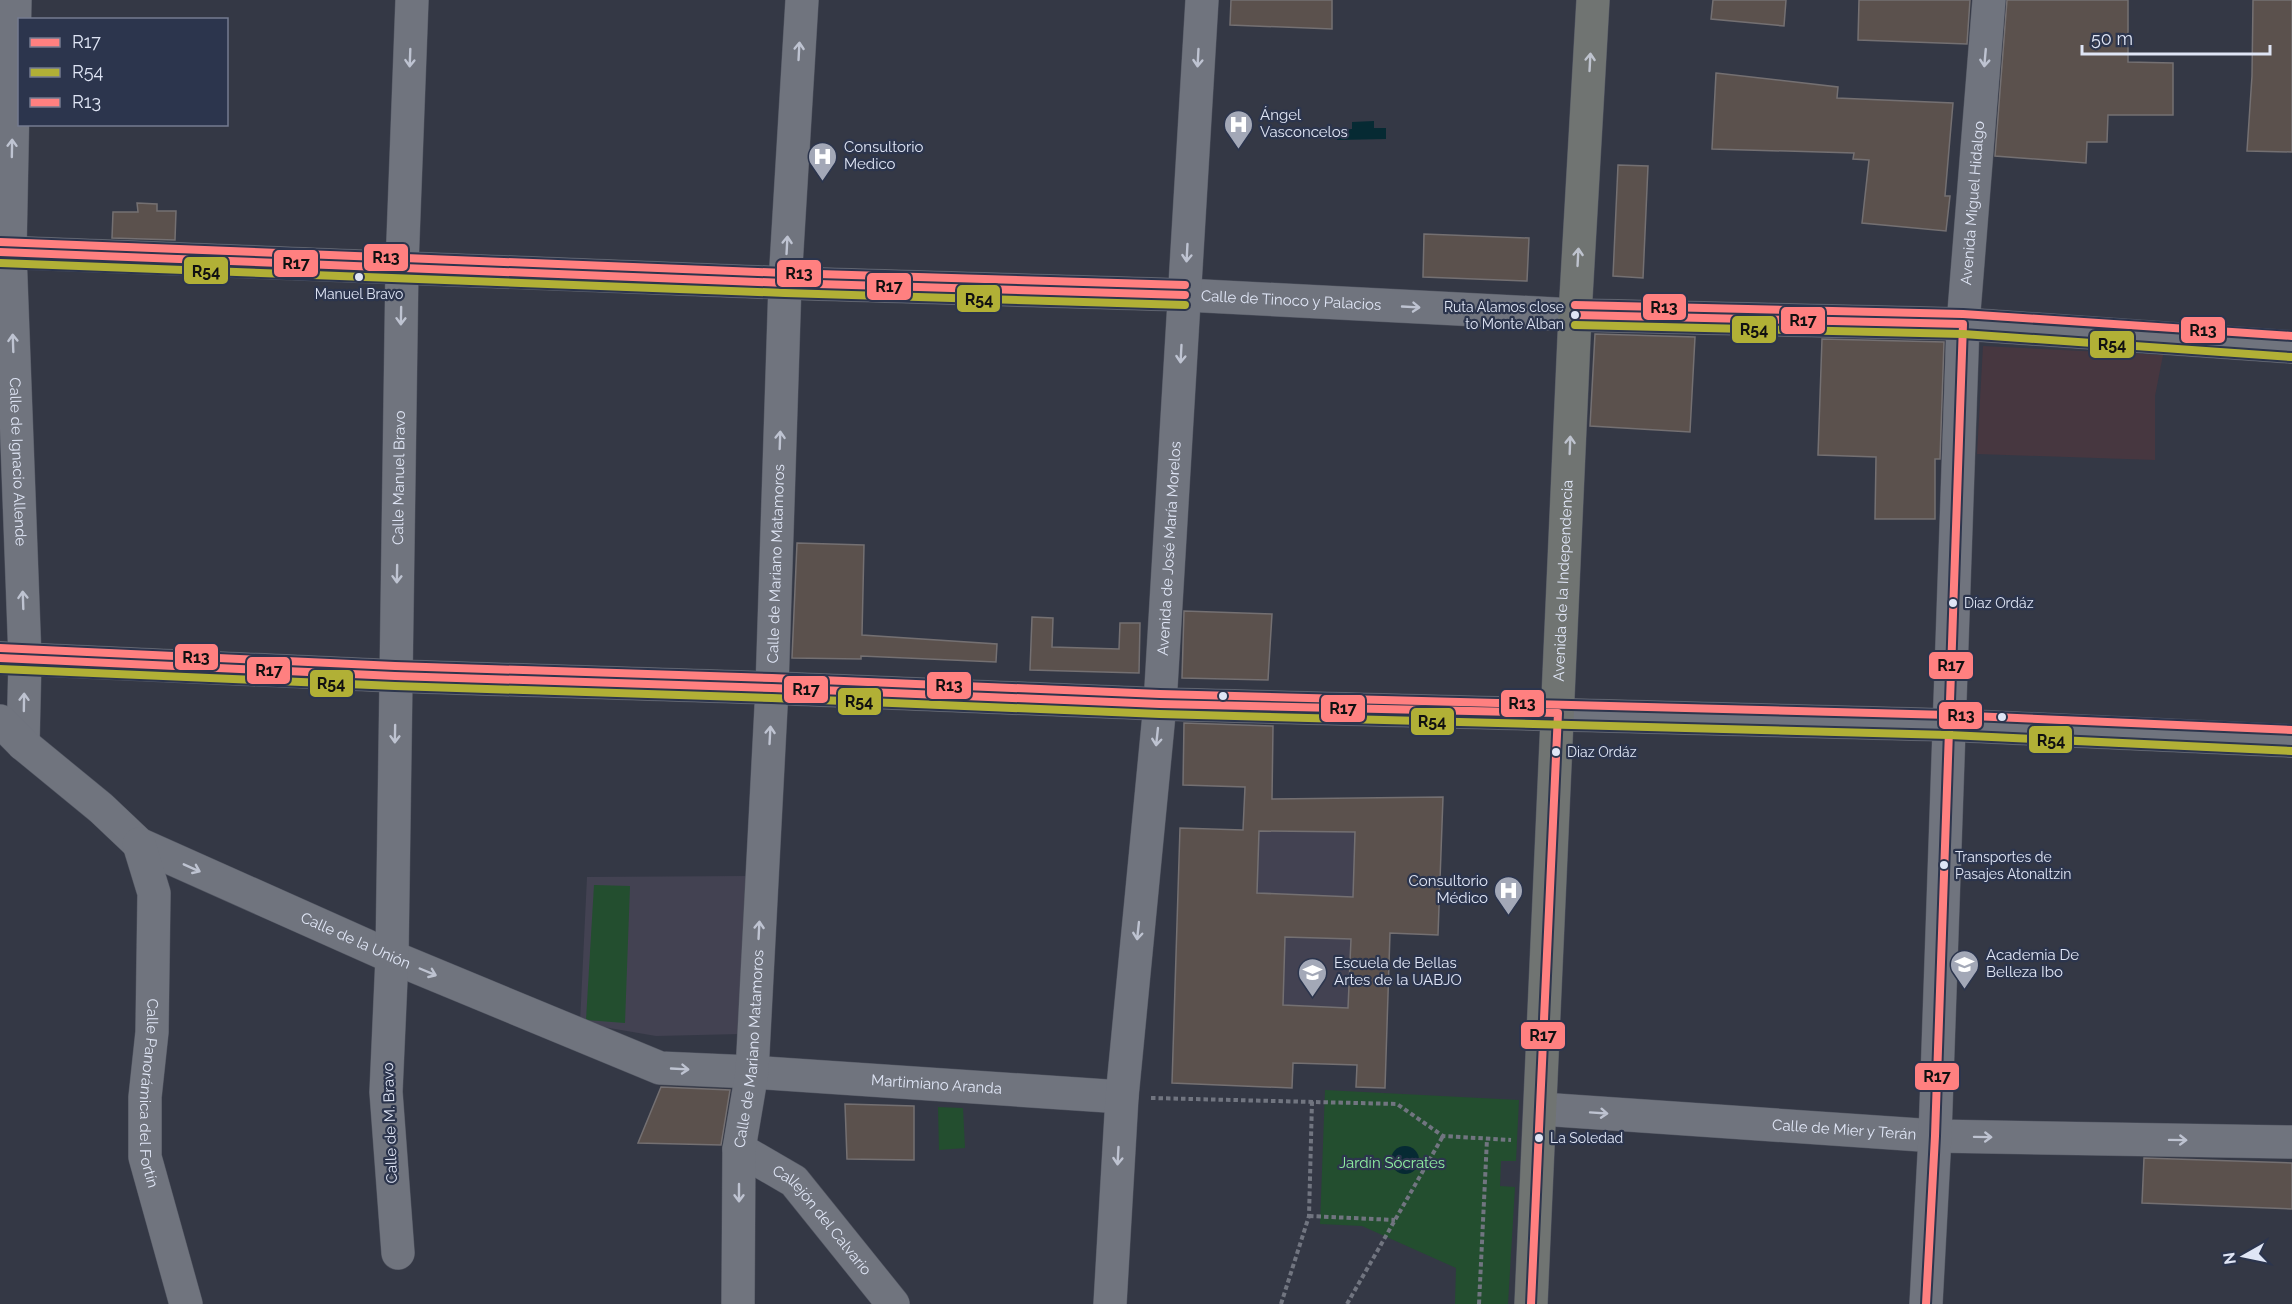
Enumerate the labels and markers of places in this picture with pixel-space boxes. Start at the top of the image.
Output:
place label: Ángel Vasconcelos [1260,106,1348,141]
hospital icon: Ángel Vasconcelos [1223,108,1255,150]
place label: Consultorio Medico [844,138,924,173]
hospital icon: Consultorio Medico [807,140,839,182]
marker: Manuel Bravo [353,271,365,283]
place label: Manuel Bravo [315,286,403,302]
place label: Ruta Alamos close to Monte Alban [1444,299,1564,332]
marker: Ruta Alamos close to Monte Alban [1569,309,1581,321]
place label: Díaz Ordáz [1964,595,2034,611]
marker: Díaz Ordáz [1947,597,1959,609]
unlabelled marker [1217,690,1229,702]
unlabelled marker [1996,711,2008,723]
place label: Diaz Ordáz [1567,744,1637,760]
marker: Diaz Ordáz [1550,746,1562,758]
place label: Transportes de Pasajes Atonaltzin [1955,849,2071,882]
marker: Transportes de Pasajes Atonaltzin [1938,859,1950,871]
place label: Consultorio Médico [1409,872,1488,907]
hospital icon: Consultorio Médico [1493,874,1525,916]
place label: Academia De Belleza Ibo [1986,946,2079,981]
school or university icon: Academia De Belleza Ibo [1949,948,1981,990]
place label: Escuela de Bellas Artes de la UABJO [1334,954,1462,989]
school or university icon: Escuela de Bellas Artes de la UABJO [1297,956,1329,998]
place label: La Soledad [1550,1130,1623,1146]
marker: La Soledad [1533,1132,1545,1144]

